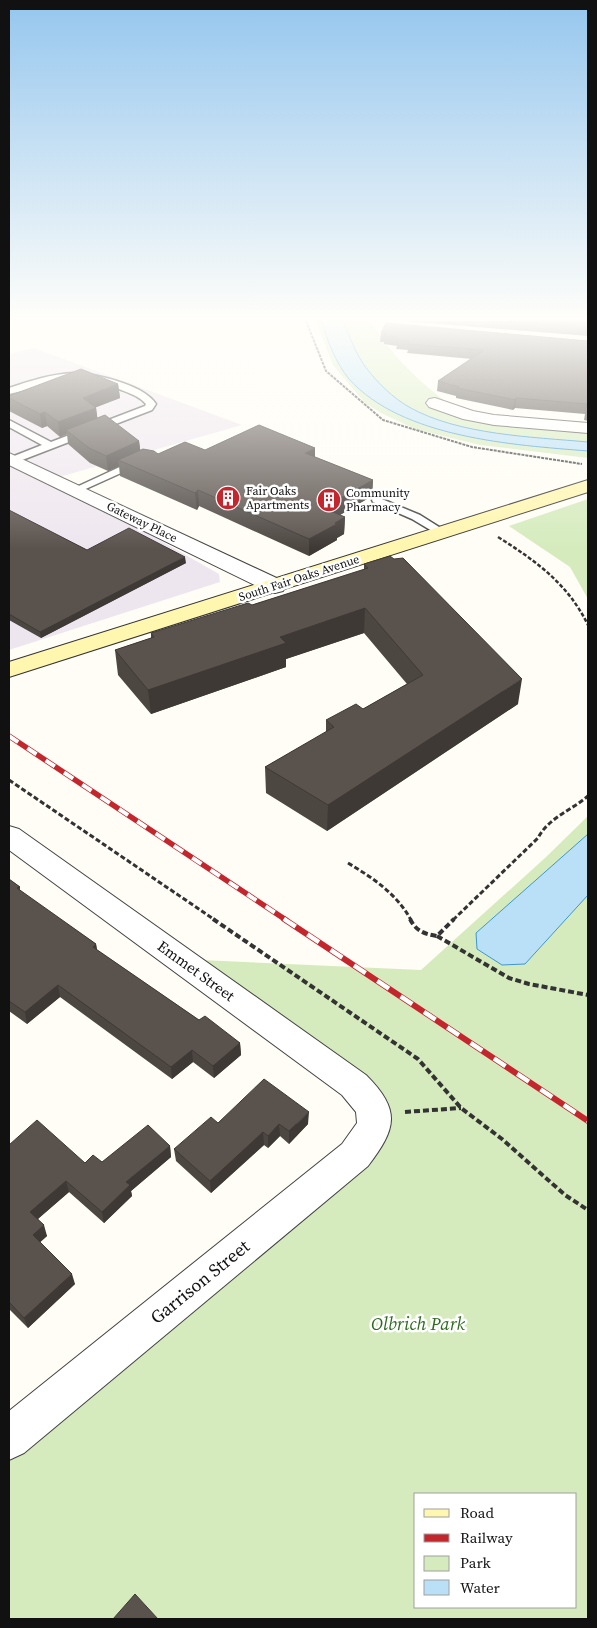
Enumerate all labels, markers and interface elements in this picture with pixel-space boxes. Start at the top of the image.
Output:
place label: Fair Oaks Apartments [246,483,309,513]
building icon: Fair Oaks Apartments [215,485,241,511]
place label: Community Pharmacy [346,485,410,515]
building icon: Community Pharmacy [316,487,342,513]
street label: Gateway Place [104,498,180,546]
street label: South Fair Oaks Avenue [237,551,361,605]
street label: Emmet Street [153,935,239,1006]
street label: Garrison Street [145,1234,255,1329]
park label: Olbrich Park [371,1311,465,1336]
legend [414,1493,577,1608]
text: Road [460,1502,494,1523]
text: Railway [460,1527,513,1548]
text: Park [460,1552,492,1573]
text: Water [460,1577,501,1598]

